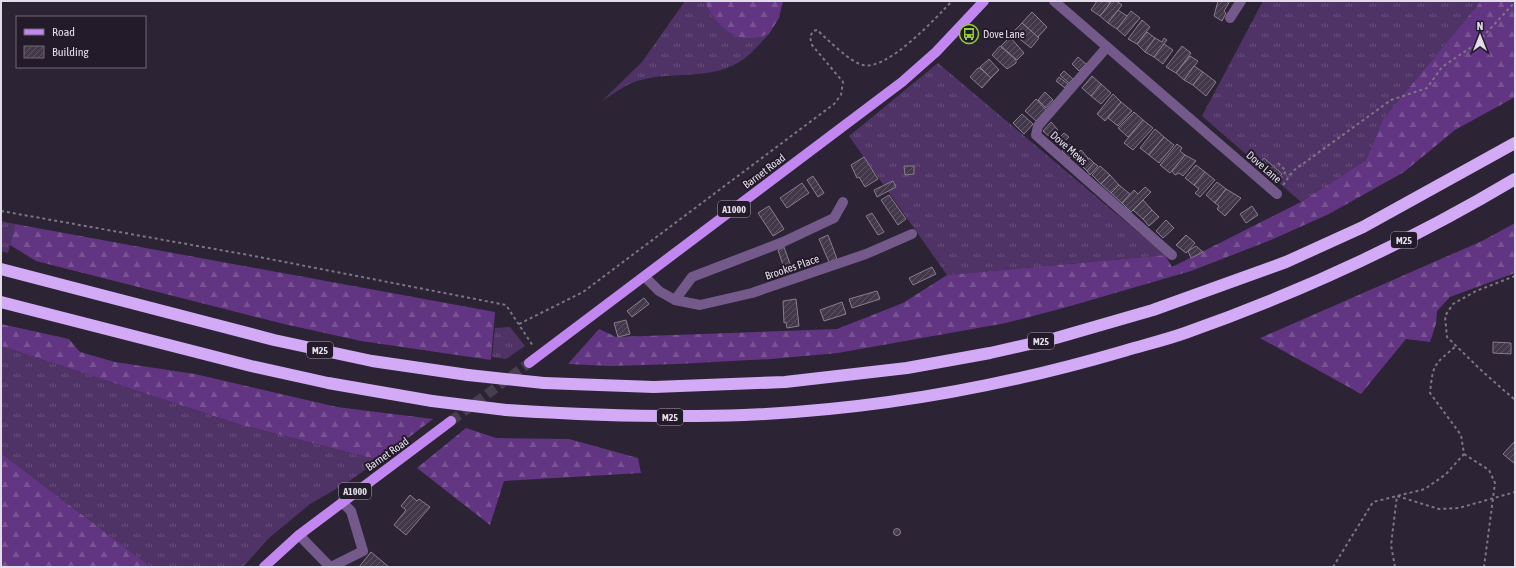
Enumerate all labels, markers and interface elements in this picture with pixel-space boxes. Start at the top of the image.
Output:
legend [16,16,146,68]
north arrow [1460,16,1500,56]
text: N [1477,20,1483,32]
bus stop icon: Dove Lane [958,23,980,45]
text: Road [52,25,75,39]
place label: Dove Lane [983,28,1025,40]
text: Building [52,45,90,59]
street label: Dove Mews [1048,129,1090,167]
street label: Dove Lane [1244,149,1284,185]
street label: Barnet Road [741,151,787,191]
road number: A1000 [718,201,750,217]
road number: M25 [1391,232,1417,248]
street label: Brookes Place [763,252,821,282]
road number: M25 [1028,333,1054,349]
road number: M25 [307,342,333,358]
road number: M25 [657,409,683,425]
street label: Barnet Road [363,435,411,473]
road number: A1000 [339,483,371,499]

